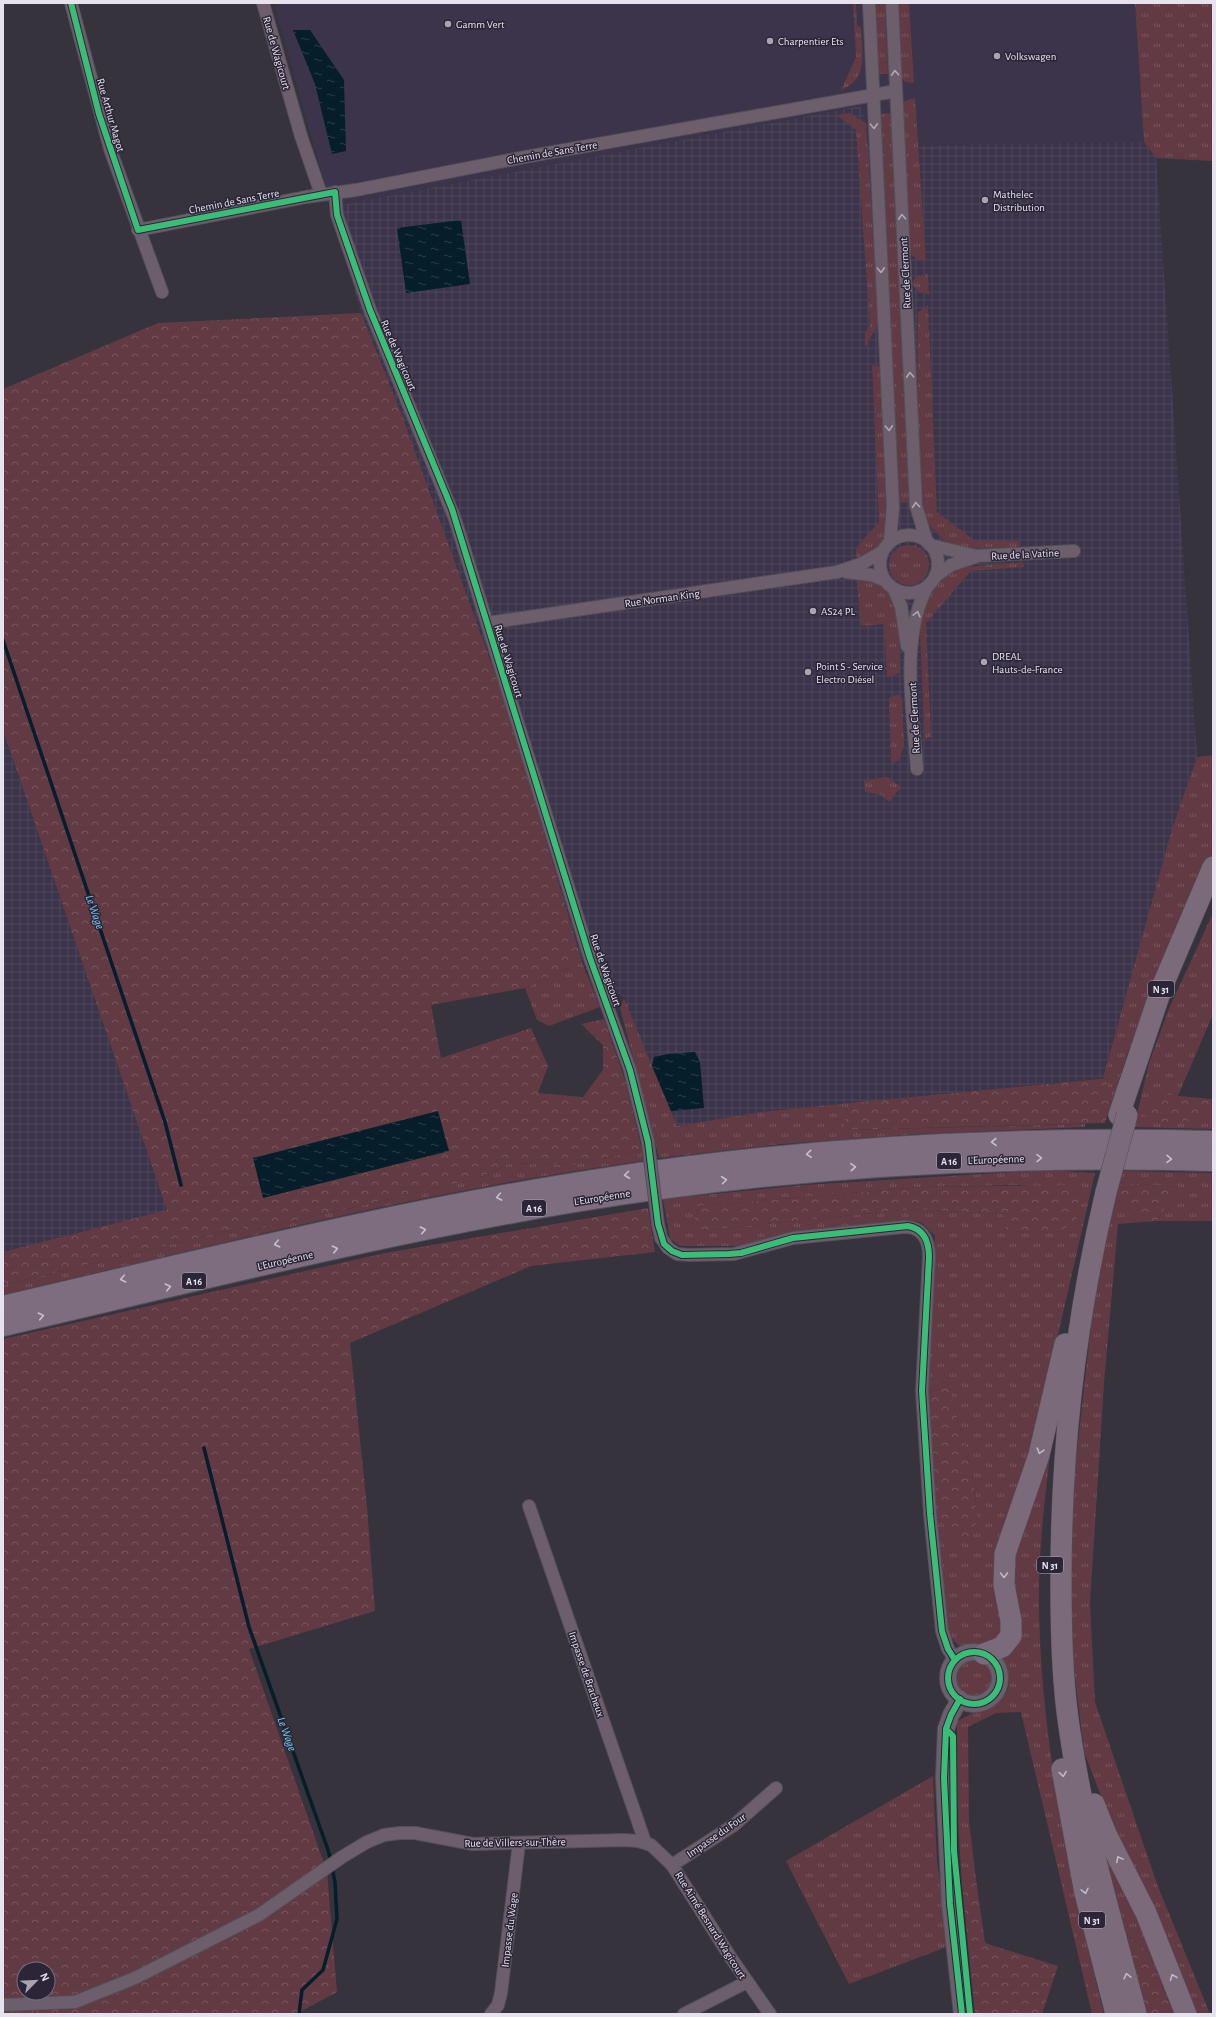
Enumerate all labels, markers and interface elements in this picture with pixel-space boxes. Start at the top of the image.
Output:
street label: Rue de Wagicourt [261,15,292,91]
marker: Gamm Vert [443,19,453,29]
place label: Gamm Vert [456,19,505,30]
marker: Charpentier Ets [765,36,775,46]
place label: Charpentier Ets [778,36,844,47]
marker: Volkswagen [992,51,1002,61]
place label: Volkswagen [1005,51,1056,62]
one-way arrow [891,70,900,76]
street label: Rue Arthur Magot [95,77,126,154]
one-way arrow [870,123,879,129]
street label: Chemin de Sans Terre [506,139,598,166]
street label: Chemin de Sans Terre [188,187,280,216]
place label: Mathelec Distribution [993,189,1045,213]
marker: Mathelec Distribution [980,195,990,205]
one-way arrow [898,214,906,220]
street label: Rue de Clermont [898,237,913,309]
one-way arrow [877,267,885,273]
street label: Rue de Wagicourt [379,318,419,393]
one-way arrow [905,372,914,378]
one-way arrow [884,425,893,431]
one-way arrow [912,502,921,508]
street label: Rue de la Vatine [991,547,1059,562]
street label: Rue Norman King [624,588,701,609]
marker: AS24 PL [808,606,818,616]
place label: AS24 PL [821,606,855,617]
one-way arrow [912,611,921,618]
street label: Rue de Wagicourt [492,623,525,699]
place label: DREAL Hauts-de-France [992,651,1063,675]
marker: DREAL Hauts-de-France [979,657,989,667]
place label: Point S - Service Electro Diésel [816,661,883,685]
marker: Point S - Service Electro Diésel [803,667,813,677]
street label: Rue de Clermont [907,682,922,754]
water label: Le Wage [84,893,107,931]
street label: Rue de Wagicourt [588,933,623,1008]
road number: N 31 [1148,981,1174,997]
one-way arrow [991,1138,997,1146]
one-way arrow [806,1149,812,1158]
road number: A 16 [937,1153,961,1169]
street label: L'Européenne [967,1153,1025,1166]
one-way arrow [1036,1154,1042,1162]
one-way arrow [1166,1154,1172,1163]
one-way arrow [850,1163,856,1172]
one-way arrow [624,1171,630,1180]
one-way arrow [721,1176,727,1185]
street label: L'Européenne [573,1188,631,1207]
one-way arrow [496,1192,502,1201]
road number: A 16 [522,1200,546,1216]
one-way arrow [419,1226,426,1235]
one-way arrow [274,1239,281,1247]
one-way arrow [332,1245,339,1253]
street label: L'Européenne [256,1249,314,1272]
road number: A 16 [182,1273,206,1289]
one-way arrow [120,1275,127,1283]
one-way arrow [164,1283,171,1292]
one-way arrow [38,1313,44,1321]
one-way arrow [1036,1447,1045,1454]
road number: N 31 [1037,1557,1063,1573]
one-way arrow [1000,1572,1008,1578]
street label: Impasse de Bracheux [567,1630,606,1719]
water label: Le Wage [275,1715,299,1753]
one-way arrow [1058,1771,1067,1778]
street label: Impasse du Four [685,1811,748,1860]
street label: Rue de Villers-sur-Thère [464,1836,566,1849]
one-way arrow [1116,1856,1124,1863]
street label: Rue Aimé Besnard Wagicourt [673,1870,748,1981]
one-way arrow [1080,1888,1088,1894]
street label: Impasse du Wage [499,1892,520,1968]
road number: N 31 [1079,1912,1105,1928]
north arrow [16,1961,56,2001]
text: N [38,1971,51,1983]
one-way arrow [1123,1973,1131,1979]
one-way arrow [1169,1974,1177,1981]

